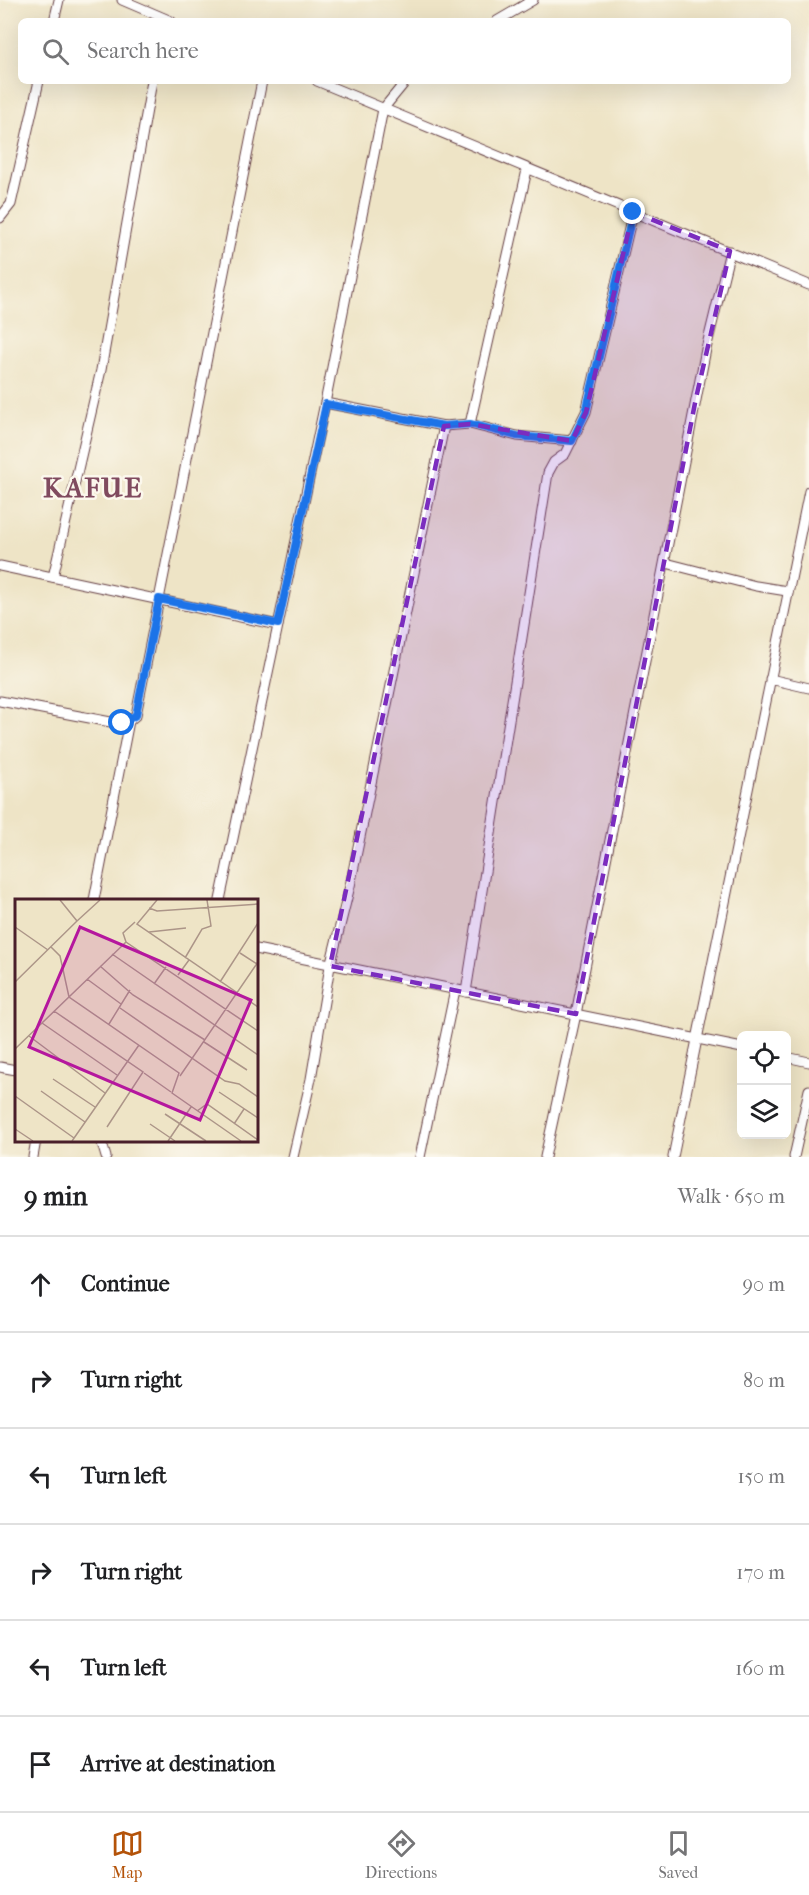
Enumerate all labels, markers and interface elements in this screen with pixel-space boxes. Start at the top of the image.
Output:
search box [18,18,791,84]
icon: search [39,35,72,68]
text: Search here [87,38,199,64]
route end [619,198,645,224]
district label: KAFUE [43,471,143,504]
route start [108,709,134,735]
inset map [15,899,258,1142]
map controls [737,1031,791,1139]
button: locate [737,1031,791,1085]
button: layers [737,1085,791,1139]
text: 9 min [24,1181,88,1212]
text: Walk · 650 m [678,1185,785,1208]
icon: ahead [24,1268,57,1301]
text: Continue [81,1271,170,1297]
text: 90 m [743,1273,785,1296]
icon: right [24,1364,57,1397]
text: Turn right [81,1367,182,1393]
text: 80 m [743,1369,785,1392]
icon: left [24,1460,57,1493]
text: Turn left [81,1463,167,1489]
text: 150 m [737,1465,785,1488]
icon: right [24,1556,57,1589]
text: Turn right [81,1559,182,1585]
text: 170 m [736,1561,785,1584]
icon: left [24,1652,57,1685]
text: Turn left [81,1655,167,1681]
text: 160 m [735,1657,785,1680]
icon: arrive [24,1748,57,1781]
text: Arrive at destination [81,1751,275,1777]
tab: Map [111,1827,144,1882]
tab: Directions [365,1827,437,1882]
tab: Saved [659,1827,698,1882]

